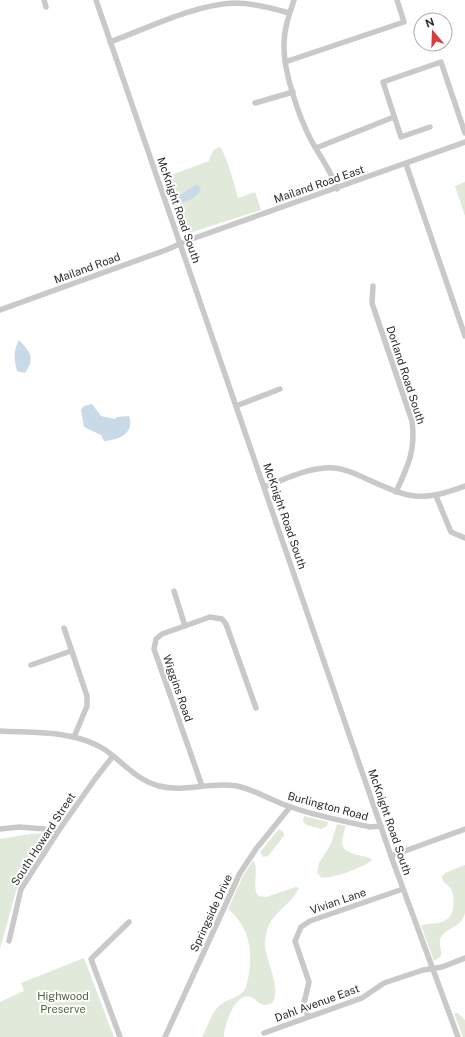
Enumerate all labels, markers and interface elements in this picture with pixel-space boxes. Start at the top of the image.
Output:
north arrow [413,12,453,52]
text: N [424,15,436,30]
street label: McKnight Road South [155,155,203,265]
street label: Mailand Road East [272,163,366,205]
street label: Mailand Road [52,250,122,286]
street label: Dorland Road South [384,324,428,426]
street label: McKnight Road South [261,461,309,571]
street label: Wiggins Road [161,653,195,723]
street label: McKnight Road South [366,767,414,877]
street label: Burlington Road [286,789,370,823]
street label: South Howard Street [9,791,77,887]
street label: Springside Drive [188,872,234,954]
street label: Vivian Lane [308,886,368,916]
street label: Dahl Avenue East [273,982,361,1024]
park label: Highwood Preserve [37,990,89,1015]

